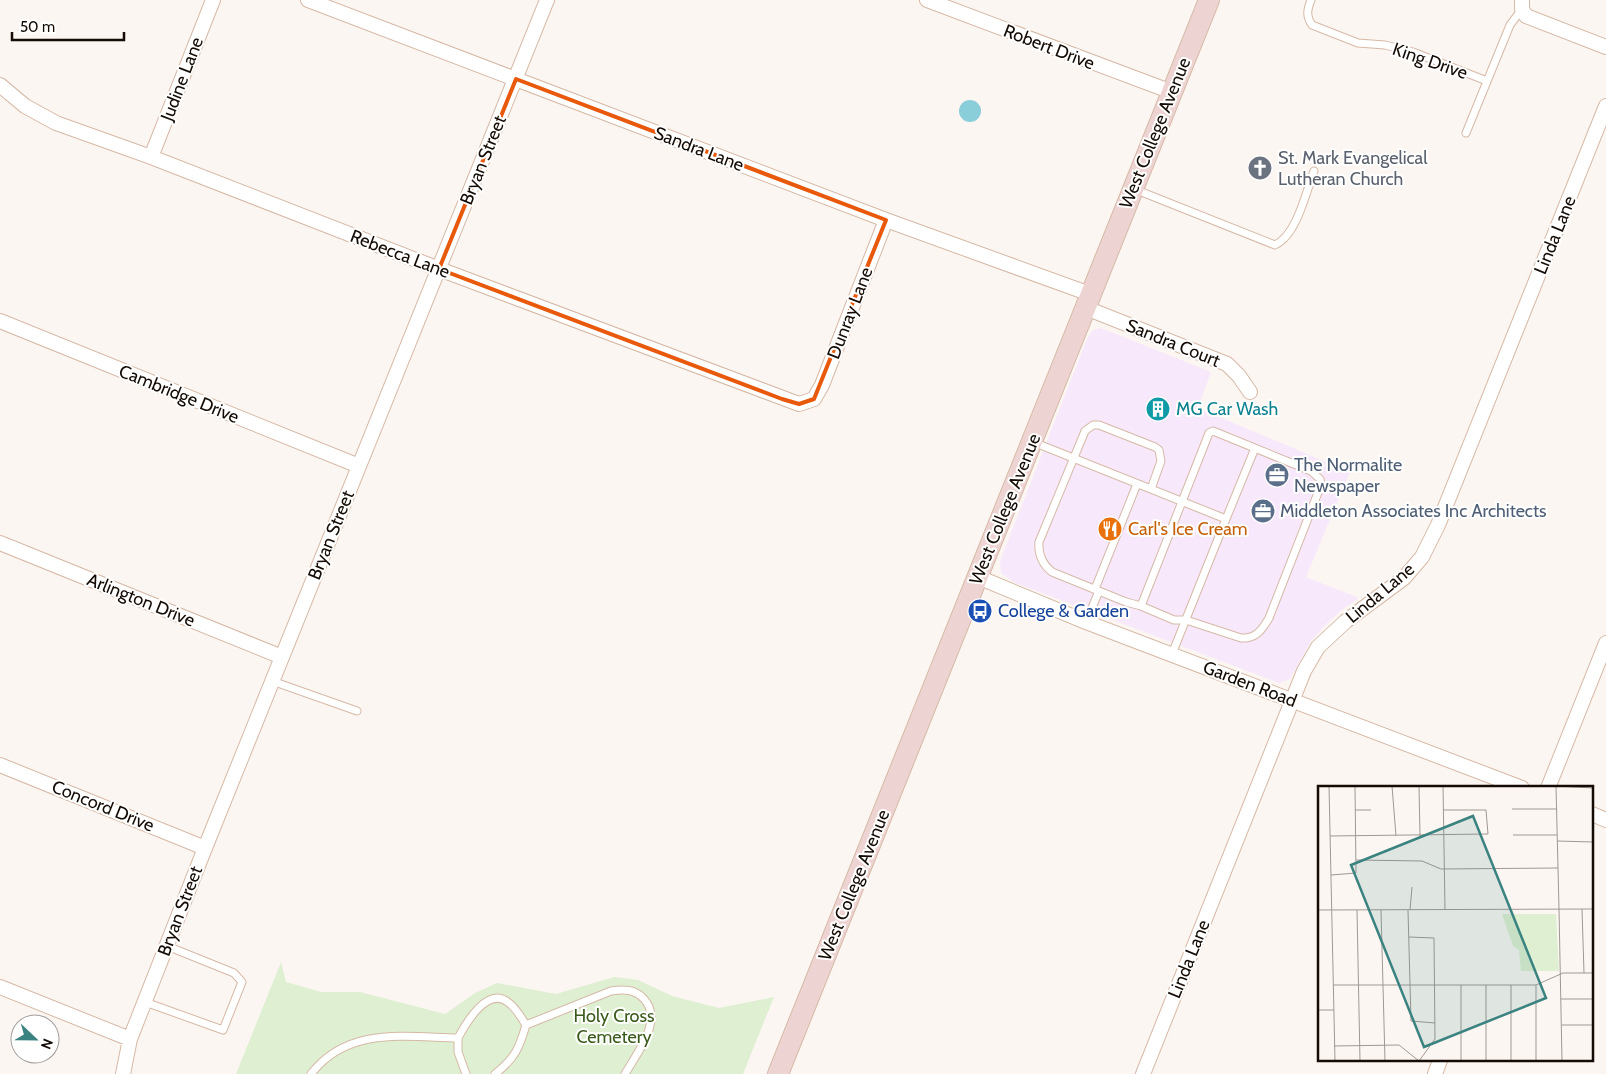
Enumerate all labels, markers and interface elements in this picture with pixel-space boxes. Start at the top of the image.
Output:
scale bar [12,10,125,42]
text: 50 m [20,18,55,36]
street label: Robert Drive [1000,20,1098,74]
street label: Judine Lane [156,34,208,125]
street label: King Drive [1390,38,1470,84]
street label: West College Avenue [1115,54,1195,212]
street label: Bryan Street [455,112,511,208]
street label: Sandra Lane [651,122,747,176]
place label: St. Mark Evangelical Lutheran Church [1278,147,1428,190]
church icon: St. Mark Evangelical Lutheran Church [1247,155,1273,181]
street label: Linda Lane [1529,193,1581,277]
street label: Rebecca Lane [347,225,453,283]
street label: Dunray Lane [822,264,878,362]
street label: Sandra Court [1123,314,1223,372]
street label: Cambridge Drive [116,360,242,428]
building icon: MG Car Wash [1145,396,1171,422]
place label: MG Car Wash [1176,398,1278,420]
street label: West College Avenue [965,430,1045,588]
place label: The Normalite Newspaper [1294,454,1402,497]
office icon: The Normalite Newspaper [1264,462,1290,488]
street label: Bryan Street [303,487,359,583]
office icon: Middleton Associates Inc Architects [1250,498,1276,524]
place label: Middleton Associates Inc Architects [1280,500,1547,522]
restaurant icon: Carl's Ice Cream [1097,516,1123,542]
place label: Carl's Ice Cream [1128,518,1248,540]
street label: Linda Lane [1341,558,1419,628]
street label: Arlington Drive [84,568,198,632]
bus stop icon: College & Garden [967,598,993,624]
place label: College & Garden [998,600,1129,622]
street label: Garden Road [1200,656,1300,712]
street label: Concord Drive [49,775,157,837]
inset map [1318,786,1594,1062]
street label: West College Avenue [814,806,894,964]
street label: Bryan Street [153,863,207,959]
street label: Linda Lane [1163,917,1215,1001]
park label: Holy Cross Cemetery [574,1005,654,1048]
north arrow [10,1014,60,1064]
text: N [37,1036,57,1052]

